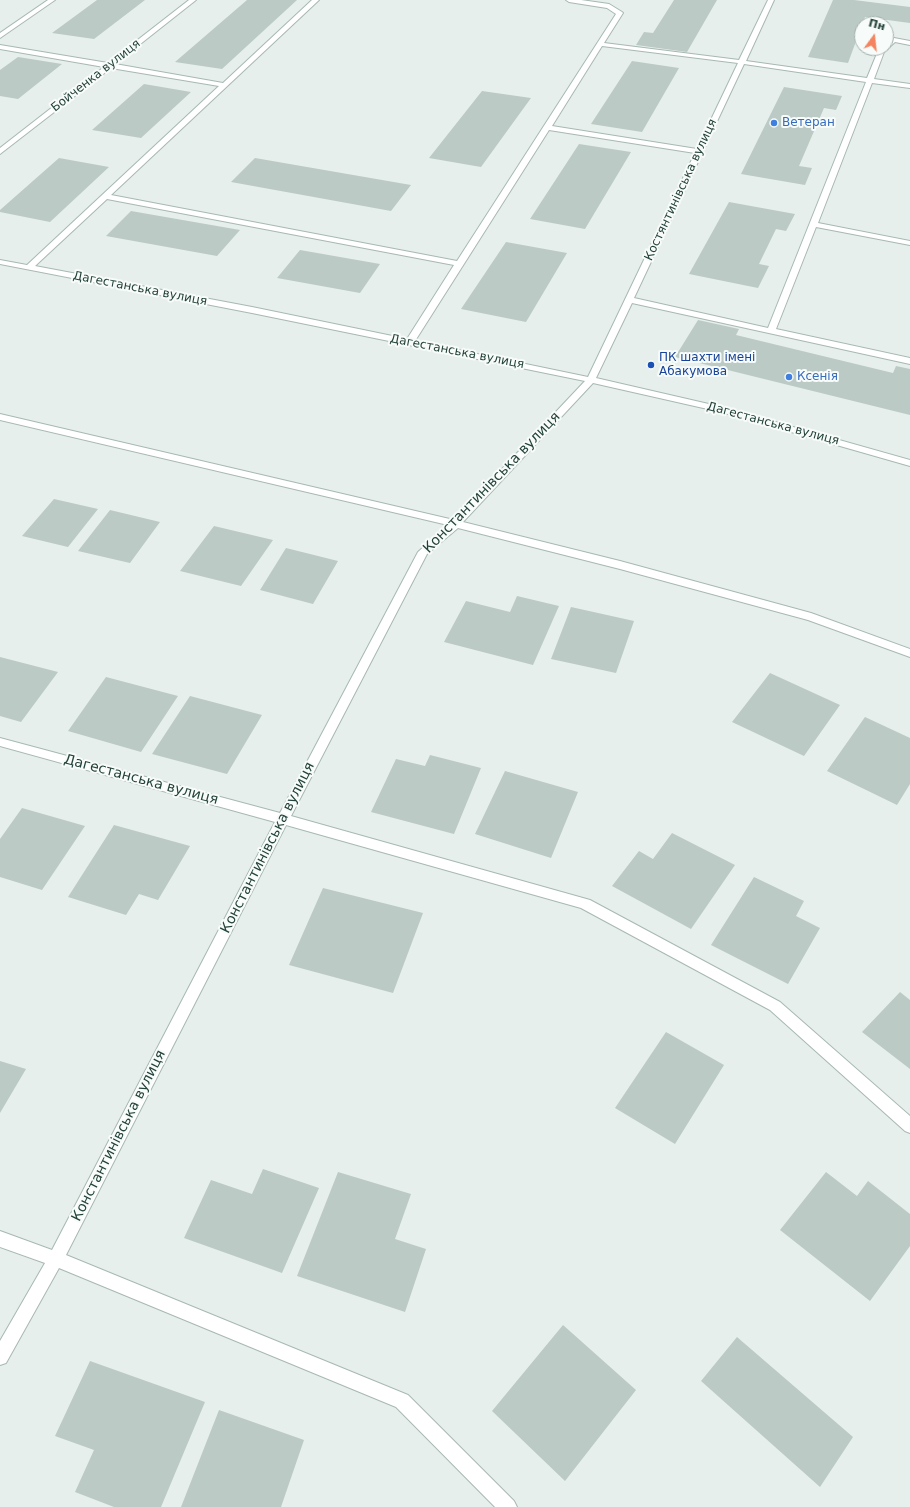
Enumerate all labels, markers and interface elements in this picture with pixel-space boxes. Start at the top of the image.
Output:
north arrow [854,16,894,56]
text: Пн [867,16,887,33]
street label: Бойченка вулиця [49,37,143,115]
place label: Ветеран [782,116,835,130]
street label: Костянтинівська вулиця [642,117,720,263]
marker: Ветеран [769,118,779,128]
street label: Дагестанська вулиця [72,269,208,309]
street label: Дагестанська вулиця [389,332,525,372]
place label: ПК шахти імені Абакумова [659,351,755,379]
marker: ПК шахти імені Абакумова [646,360,656,370]
place label: Ксенія [797,370,838,384]
marker: Ксенія [784,372,794,382]
street label: Дагестанська вулиця [705,399,841,449]
street label: Константинівська вулиця [420,409,564,557]
street label: Дагестанська вулиця [62,751,220,809]
street label: Константинівська вулиця [217,760,319,936]
street label: Константинівська вулиця [68,1048,170,1224]

